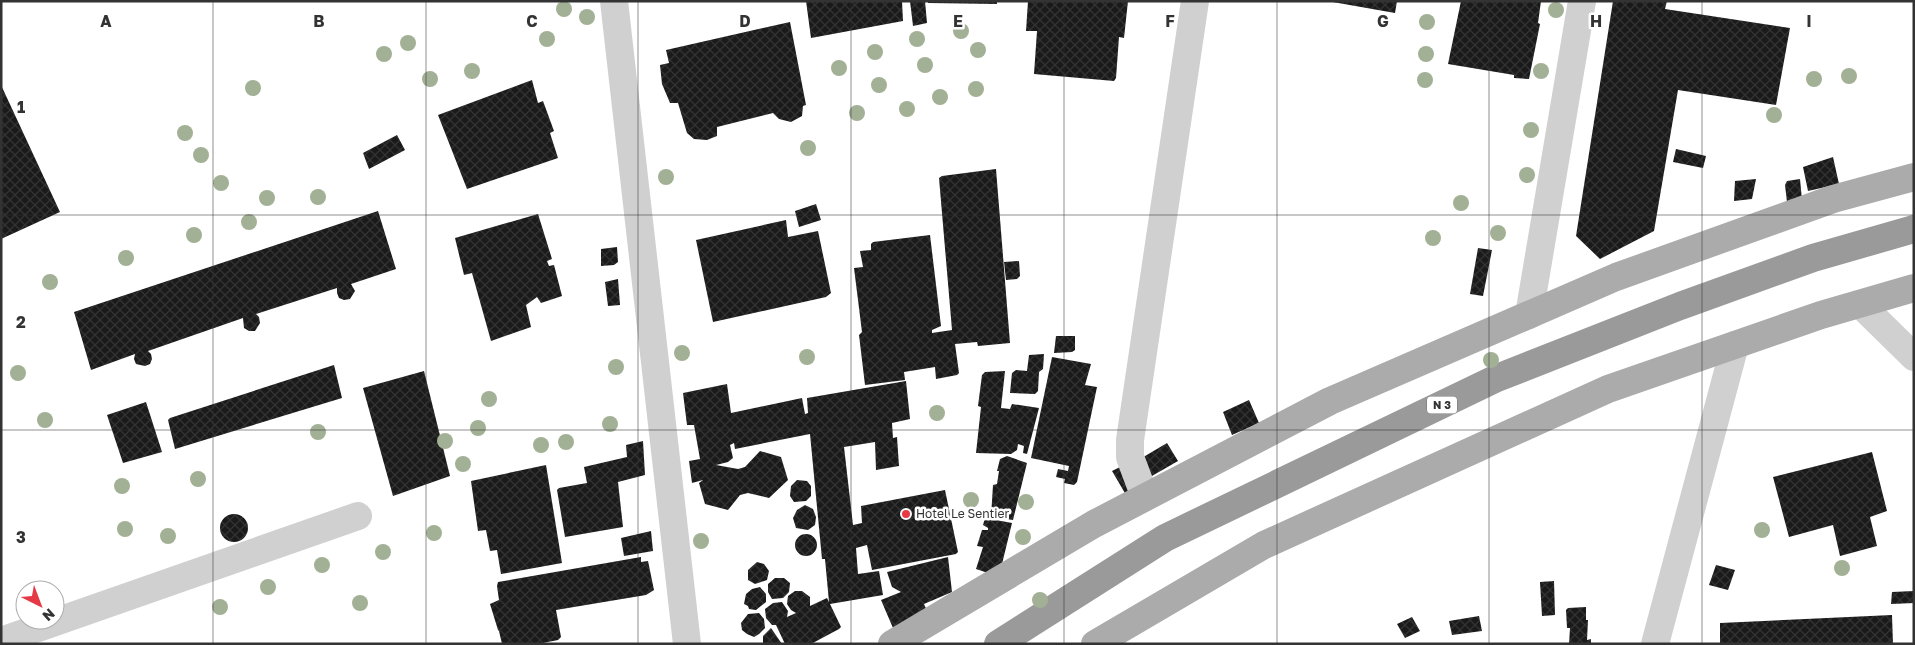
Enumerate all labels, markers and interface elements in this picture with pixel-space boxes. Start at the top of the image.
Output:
text: A [100,11,112,31]
text: B [313,11,325,31]
text: C [526,11,538,31]
text: D [739,11,751,31]
text: E [953,11,963,31]
text: F [1165,11,1175,31]
text: G [1377,11,1389,31]
text: H [1590,11,1602,31]
text: I [1806,11,1812,31]
text: 1 [17,97,25,117]
text: 2 [16,312,26,332]
road number: N 3 [1427,396,1457,414]
place label: Hotel Le Sentier [916,506,1009,521]
marker: Hotel Le Sentier [900,508,912,520]
text: 3 [16,527,26,547]
north arrow [15,580,65,630]
text: N [39,605,59,625]

